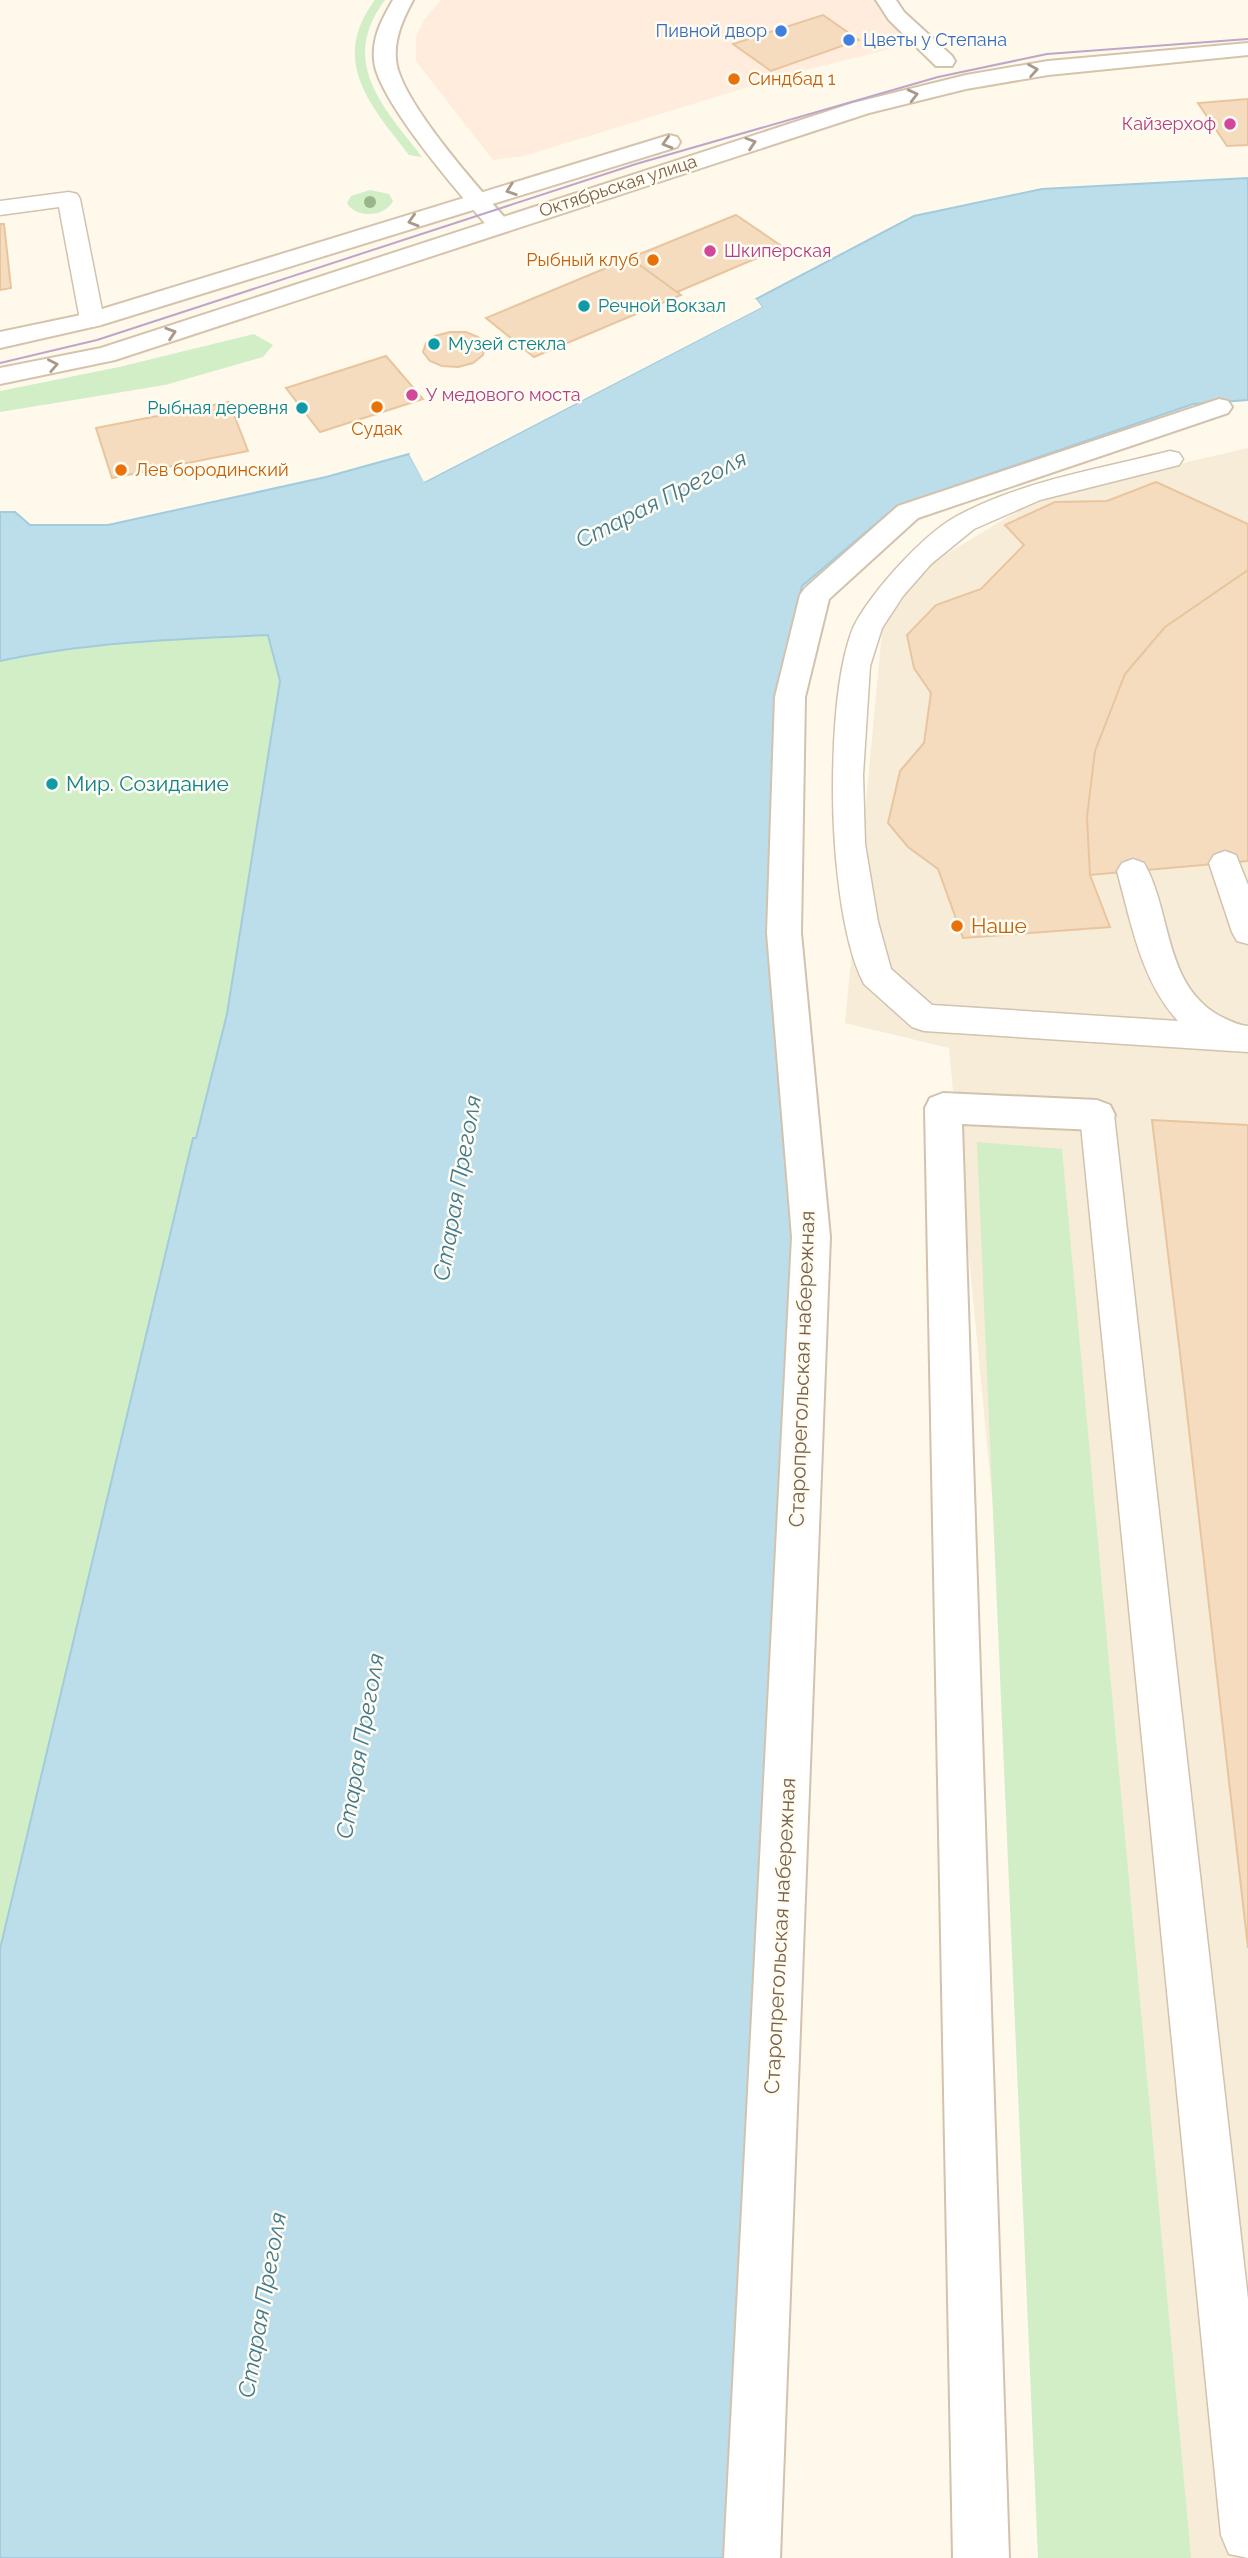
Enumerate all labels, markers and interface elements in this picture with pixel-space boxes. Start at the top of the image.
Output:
place label: Пивной двор [655,20,767,41]
marker: Пивной двор [773,23,789,39]
place label: Цветы у Степана [863,29,1007,50]
marker: Цветы у Степана [841,32,857,48]
one-way arrow [1027,63,1039,78]
place label: Синдбад 1 [748,68,836,89]
marker: Синдбад 1 [726,71,742,87]
one-way arrow [907,89,919,103]
place label: Кайзерхоф [1122,113,1216,134]
marker: Кайзерхоф [1222,116,1238,132]
one-way arrow [661,134,673,149]
one-way arrow [744,137,757,151]
street label: Октябрьская улица [536,150,699,221]
one-way arrow [505,182,517,196]
one-way arrow [407,213,419,228]
place label: Шкиперская [724,240,831,261]
marker: Шкиперская [702,243,718,259]
place label: Рыбный клуб [526,249,639,270]
marker: Рыбный клуб [645,252,661,268]
place label: Речной Вокзал [598,295,726,316]
marker: Речной Вокзал [576,298,592,314]
one-way arrow [164,327,176,342]
place label: Музей стекла [448,333,566,354]
marker: Музей стекла [426,336,442,352]
one-way arrow [47,359,59,374]
place label: У медового моста [426,384,581,405]
marker: У медового моста [404,387,420,403]
place label: Рыбная деревня [147,397,288,418]
marker: Судак [369,399,385,415]
marker: Рыбная деревня [294,400,310,416]
place label: Судак [351,418,403,439]
water label: Старая Преголя [571,444,751,553]
place label: Лев бородинский [135,459,289,480]
marker: Лев бородинский [113,462,129,478]
place label: Мир. Созидание [66,771,229,796]
marker: Мир. Созидание [44,776,60,792]
place label: Наше [971,913,1027,938]
marker: Наше [949,918,965,934]
water label: Старая Преголя [427,1093,486,1283]
street label: Старопрегольская набережная [783,1210,820,1528]
water label: Старая Преголя [330,1651,389,1841]
street label: Старопрегольская набережная [759,1777,800,2095]
water label: Старая Преголя [232,2210,291,2400]

